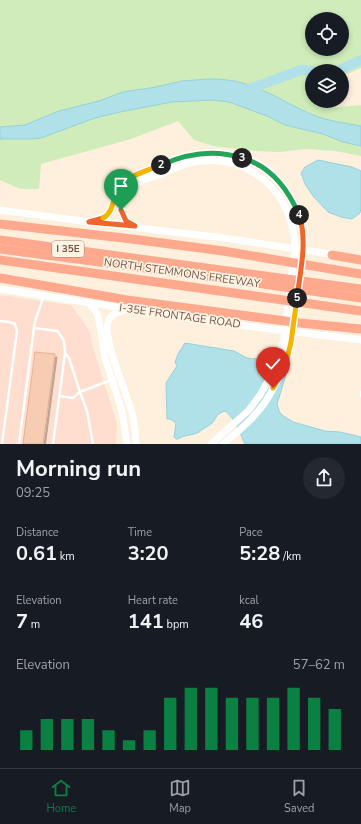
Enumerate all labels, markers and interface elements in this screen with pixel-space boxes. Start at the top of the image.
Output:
map controls [305,12,349,108]
button: locate [305,12,349,56]
button: layers [305,64,349,108]
pin: 3 [232,148,252,168]
text: 3 [239,150,245,165]
pin: 2 [151,155,171,175]
text: 2 [158,157,164,172]
pin [104,169,138,210]
icon: arrive [110,175,132,197]
pin: 4 [289,205,309,225]
text: 4 [296,207,302,222]
road number: I 35E [52,241,84,257]
street label: NORTH STEMMONS FREEWAY [103,255,262,291]
pin: 5 [287,288,307,308]
text: 5 [294,290,300,305]
street label: I-35E FRONTAGE ROAD [118,300,242,332]
pin [256,347,290,388]
icon: check [262,353,284,375]
text: Morning run [16,454,141,484]
button: share [303,457,345,499]
text: 09:25 [16,484,50,502]
text: Distance [16,525,59,540]
text: Time [128,525,152,540]
text: Pace [239,525,263,540]
text: 0.61 [16,540,57,567]
text: 3:20 [128,540,169,567]
text: 5:28 [239,540,280,567]
text: km [57,549,75,564]
text: /km [280,549,301,564]
text: Elevation [16,593,62,608]
text: Heart rate [128,593,178,608]
text: kcal [239,593,259,608]
text: 7 [16,608,28,635]
text: 141 [128,608,164,635]
text: 46 [239,608,263,635]
text: m [28,617,40,632]
text: bpm [164,617,189,632]
text: Elevation [16,656,70,674]
text: 57–62 m [293,656,345,674]
tab: Home [46,777,76,816]
tab: Map [169,777,191,816]
tab: Saved [284,777,315,816]

